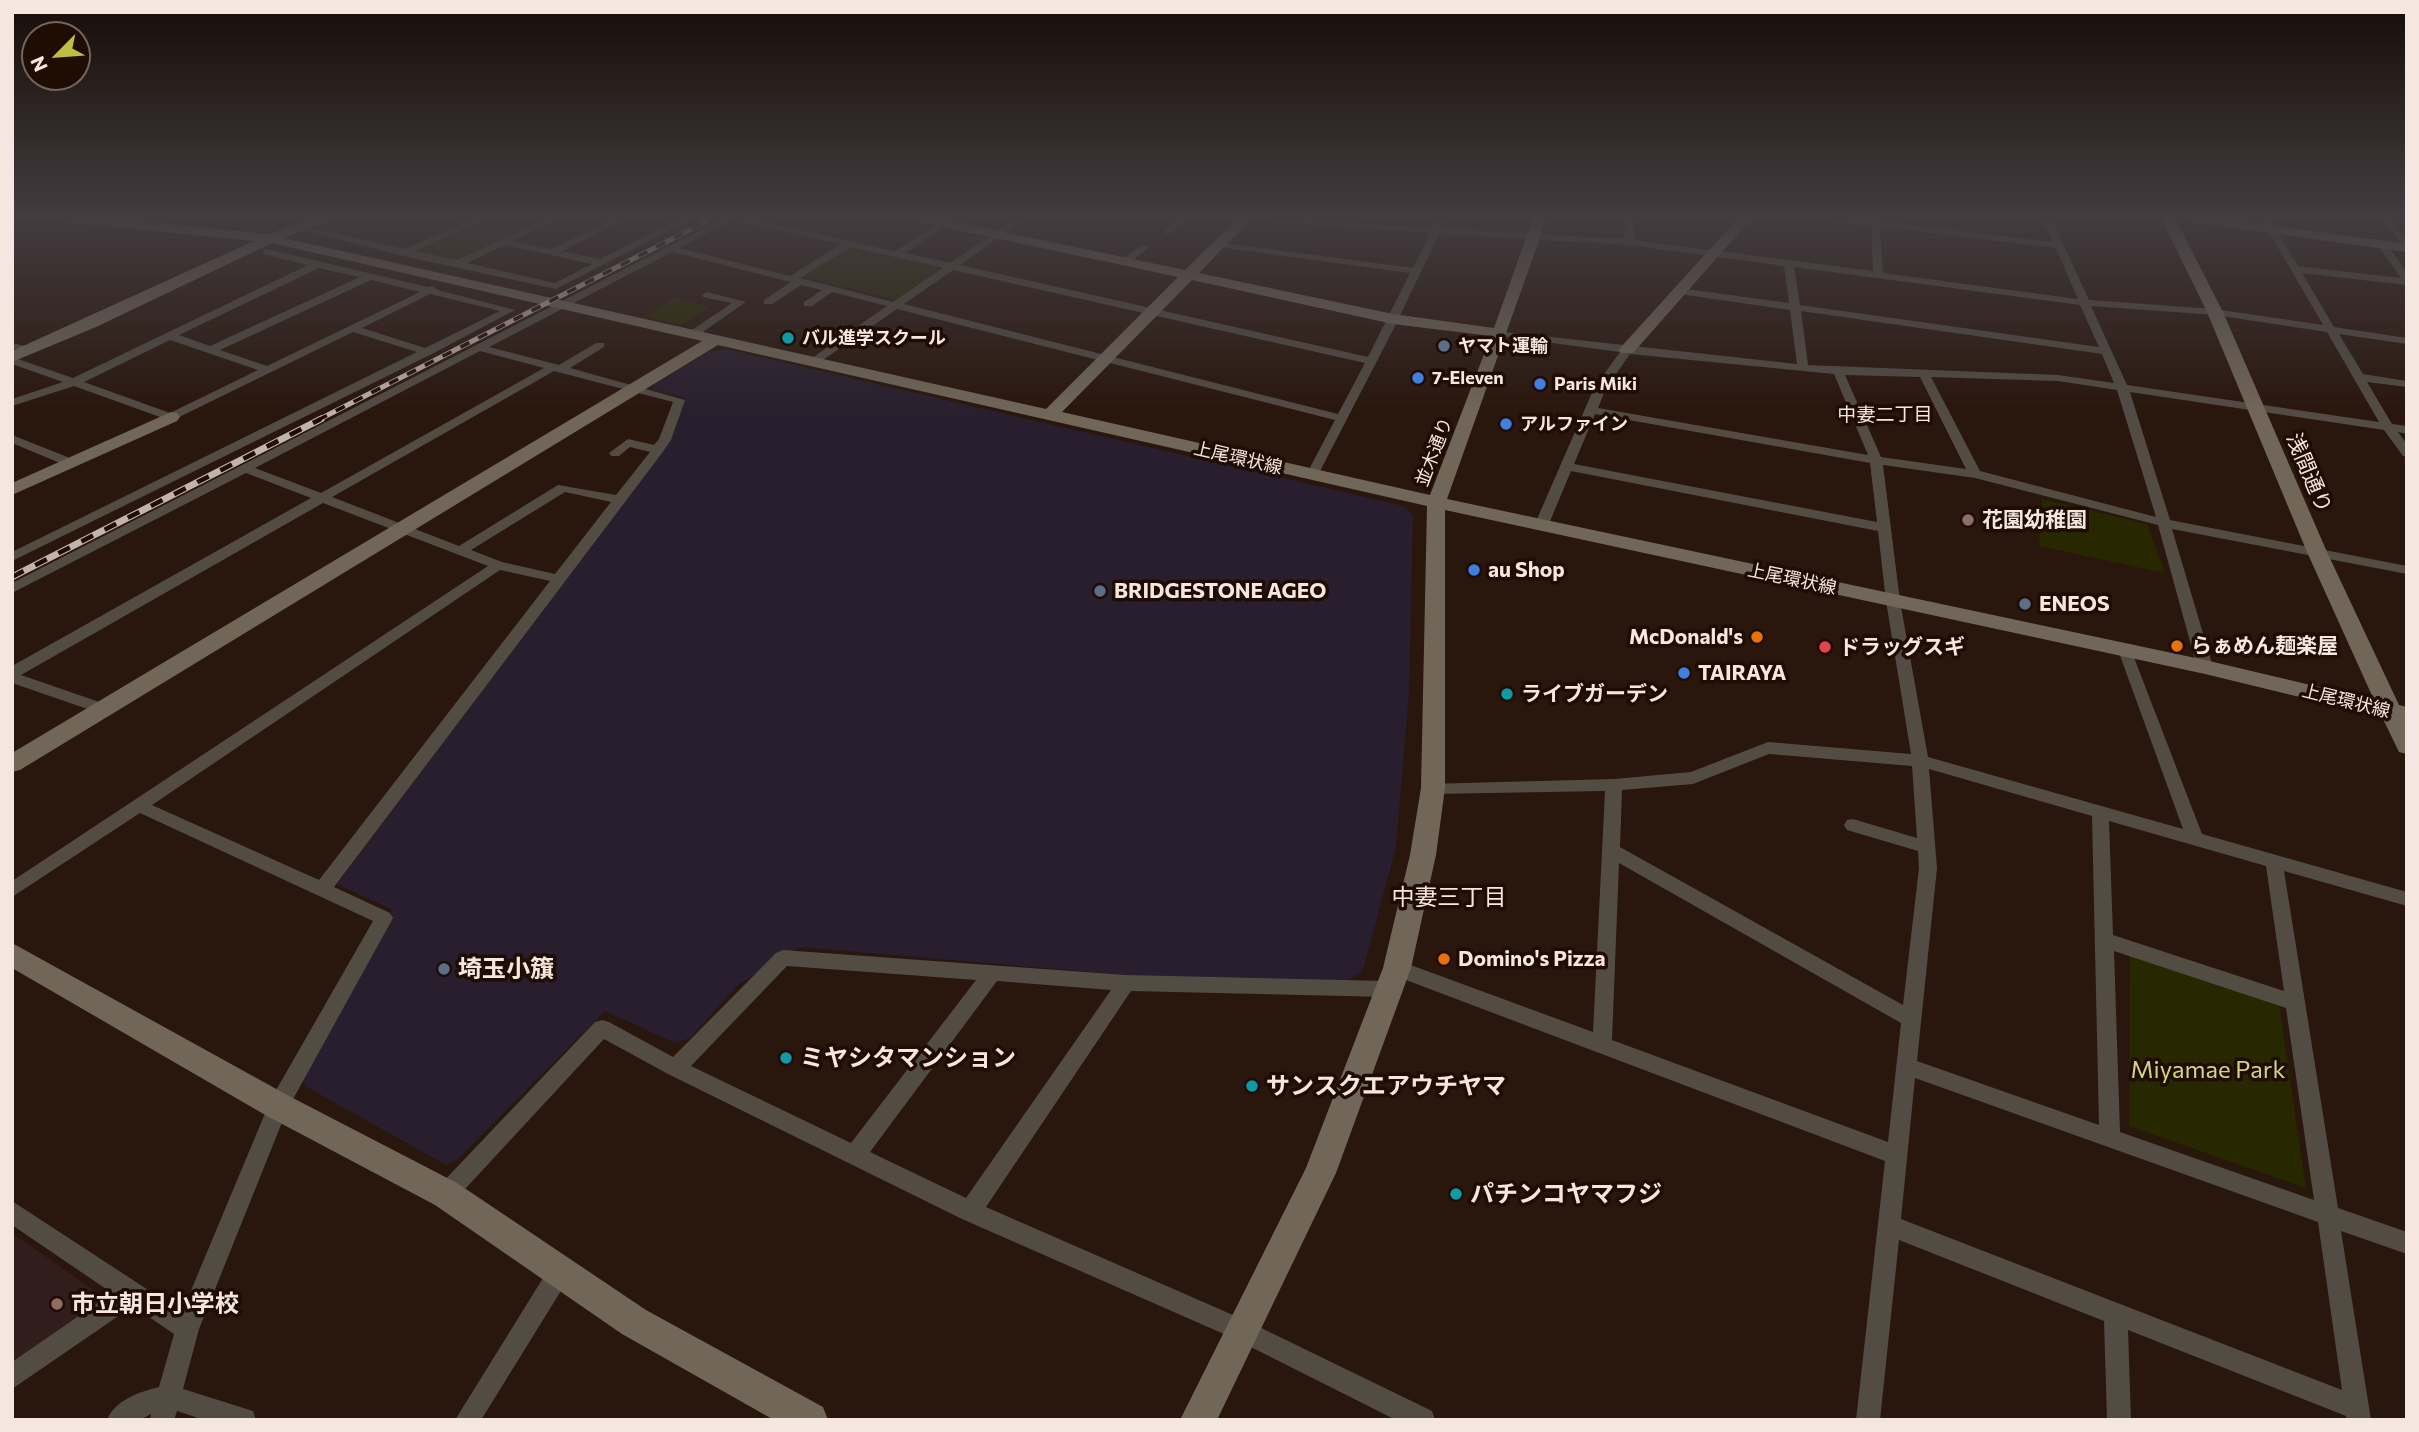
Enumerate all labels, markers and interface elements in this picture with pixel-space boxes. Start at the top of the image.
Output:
north arrow [21,21,91,91]
text: N [25,53,52,76]
place label: バル進学スクール [802,327,946,349]
marker: バル進学スクール [780,330,796,346]
place label: ヤマト運輸 [1458,335,1548,357]
marker: ヤマト運輸 [1436,338,1452,354]
place label: 7-Eleven [1432,367,1504,389]
marker: 7-Eleven [1410,370,1426,386]
place label: Paris Miki [1554,373,1637,395]
marker: Paris Miki [1532,376,1548,392]
district label: 中妻二丁目 [1838,404,1932,426]
place label: アルファイン [1520,413,1628,435]
street label: 並木通り [1411,415,1457,489]
marker: アルファイン [1498,416,1514,432]
street label: 浅間通り [2281,429,2337,517]
street label: 上尾環状線 [1192,437,1284,479]
place label: 花園幼稚園 [1982,507,2087,533]
marker: 花園幼稚園 [1960,512,1976,528]
place label: au Shop [1488,557,1565,583]
street label: 上尾環状線 [1746,559,1838,599]
marker: au Shop [1466,562,1482,578]
place label: BRIDGESTONE AGEO [1114,578,1326,604]
marker: BRIDGESTONE AGEO [1092,583,1108,599]
place label: ENEOS [2039,591,2110,617]
marker: ENEOS [2017,596,2033,612]
place label: McDonald's [1629,624,1743,650]
marker: McDonald's [1749,629,1765,645]
place label: らぁめん麺楽屋 [2191,633,2338,659]
place label: ドラッグスギ [1839,634,1965,660]
marker: らぁめん麺楽屋 [2169,638,2185,654]
marker: ドラッグスギ [1817,639,1833,655]
place label: TAIRAYA [1698,660,1786,686]
marker: TAIRAYA [1676,665,1692,681]
street label: 上尾環状線 [2300,680,2392,722]
place label: ライブガーデン [1521,681,1668,707]
marker: ライブガーデン [1499,686,1515,702]
district label: 中妻三丁目 [1392,883,1506,911]
place label: Domino's Pizza [1458,946,1606,972]
marker: Domino's Pizza [1436,951,1452,967]
place label: 埼玉小籏 [458,955,554,983]
marker: 埼玉小籏 [436,961,452,977]
place label: ミヤシタマンション [800,1044,1016,1072]
marker: ミヤシタマンション [778,1050,794,1066]
park label: Miyamae Park [2131,1056,2285,1084]
place label: サンスクエアウチヤマ [1266,1072,1506,1100]
marker: サンスクエアウチヤマ [1244,1078,1260,1094]
place label: パチンコヤマフジ [1470,1180,1662,1208]
marker: パチンコヤマフジ [1448,1186,1464,1202]
place label: 市立朝日小学校 [71,1290,239,1318]
marker: 市立朝日小学校 [49,1296,65,1312]

